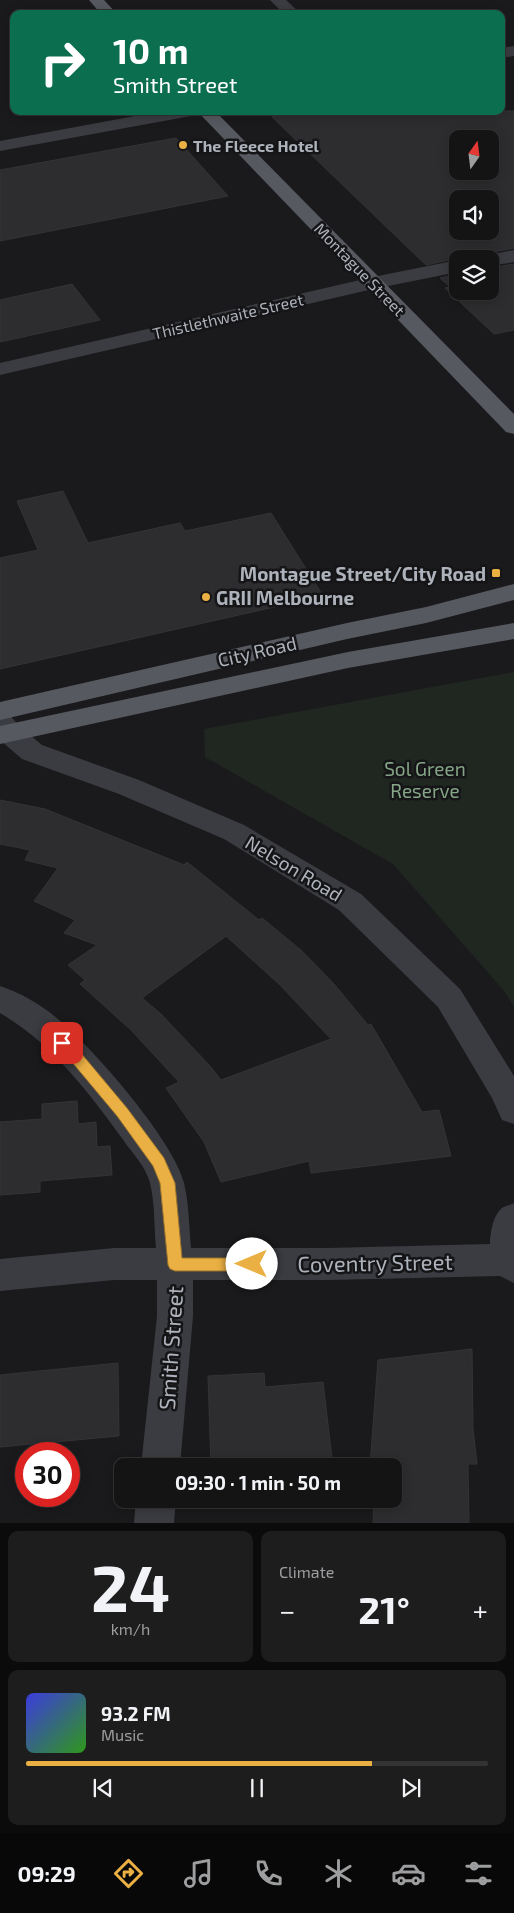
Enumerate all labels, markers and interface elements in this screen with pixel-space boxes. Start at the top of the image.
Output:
text: 10 m [113,29,189,71]
icon: right [30,30,95,95]
text: Smith Street [113,71,237,97]
north arrow [449,130,499,180]
map controls [449,130,499,300]
place label: The Fleece Hotel [193,136,319,155]
marker: The Fleece Hotel [177,139,189,151]
button: sound [449,190,499,240]
street label: Montague Street [311,219,409,319]
button: layers [449,250,499,300]
street label: Thistlethwaite Street [151,289,305,343]
place label: Montague Street/City Road [240,562,486,586]
marker: Montague Street/City Road [490,567,502,579]
place label: GRII Melbourne [216,586,354,609]
marker: GRII Melbourne [200,591,212,603]
street label: City Road [215,631,299,671]
park label: Sol Green Reserve [384,757,466,802]
street label: Nelson Road [241,830,347,906]
pin [41,1022,83,1064]
icon: arrive [48,1029,76,1057]
position arrow [225,1237,277,1289]
street label: Coventry Street [297,1248,453,1276]
street label: Smith Street [153,1285,187,1411]
speed limit sign: 30 [15,1442,80,1507]
text: 09:30 · 1 min · 50 m [175,1471,341,1494]
text: 24 [91,1547,170,1625]
text: Climate [279,1562,334,1581]
text: 21° [358,1586,410,1632]
text: − [279,1593,295,1627]
text: + [473,1593,488,1627]
text: km/h [111,1619,150,1638]
text: 93.2 FM [101,1702,171,1725]
text: Music [101,1725,144,1744]
icon: previous [89,1774,117,1802]
icon: pause [243,1774,271,1802]
icon: next [397,1774,425,1802]
icon: directions [111,1856,146,1891]
icon: music [181,1856,216,1891]
icon: phone [251,1856,286,1891]
icon: climate [321,1856,356,1891]
icon: car [391,1856,426,1891]
icon: filters [461,1856,496,1891]
text: 09:29 [18,1860,76,1886]

